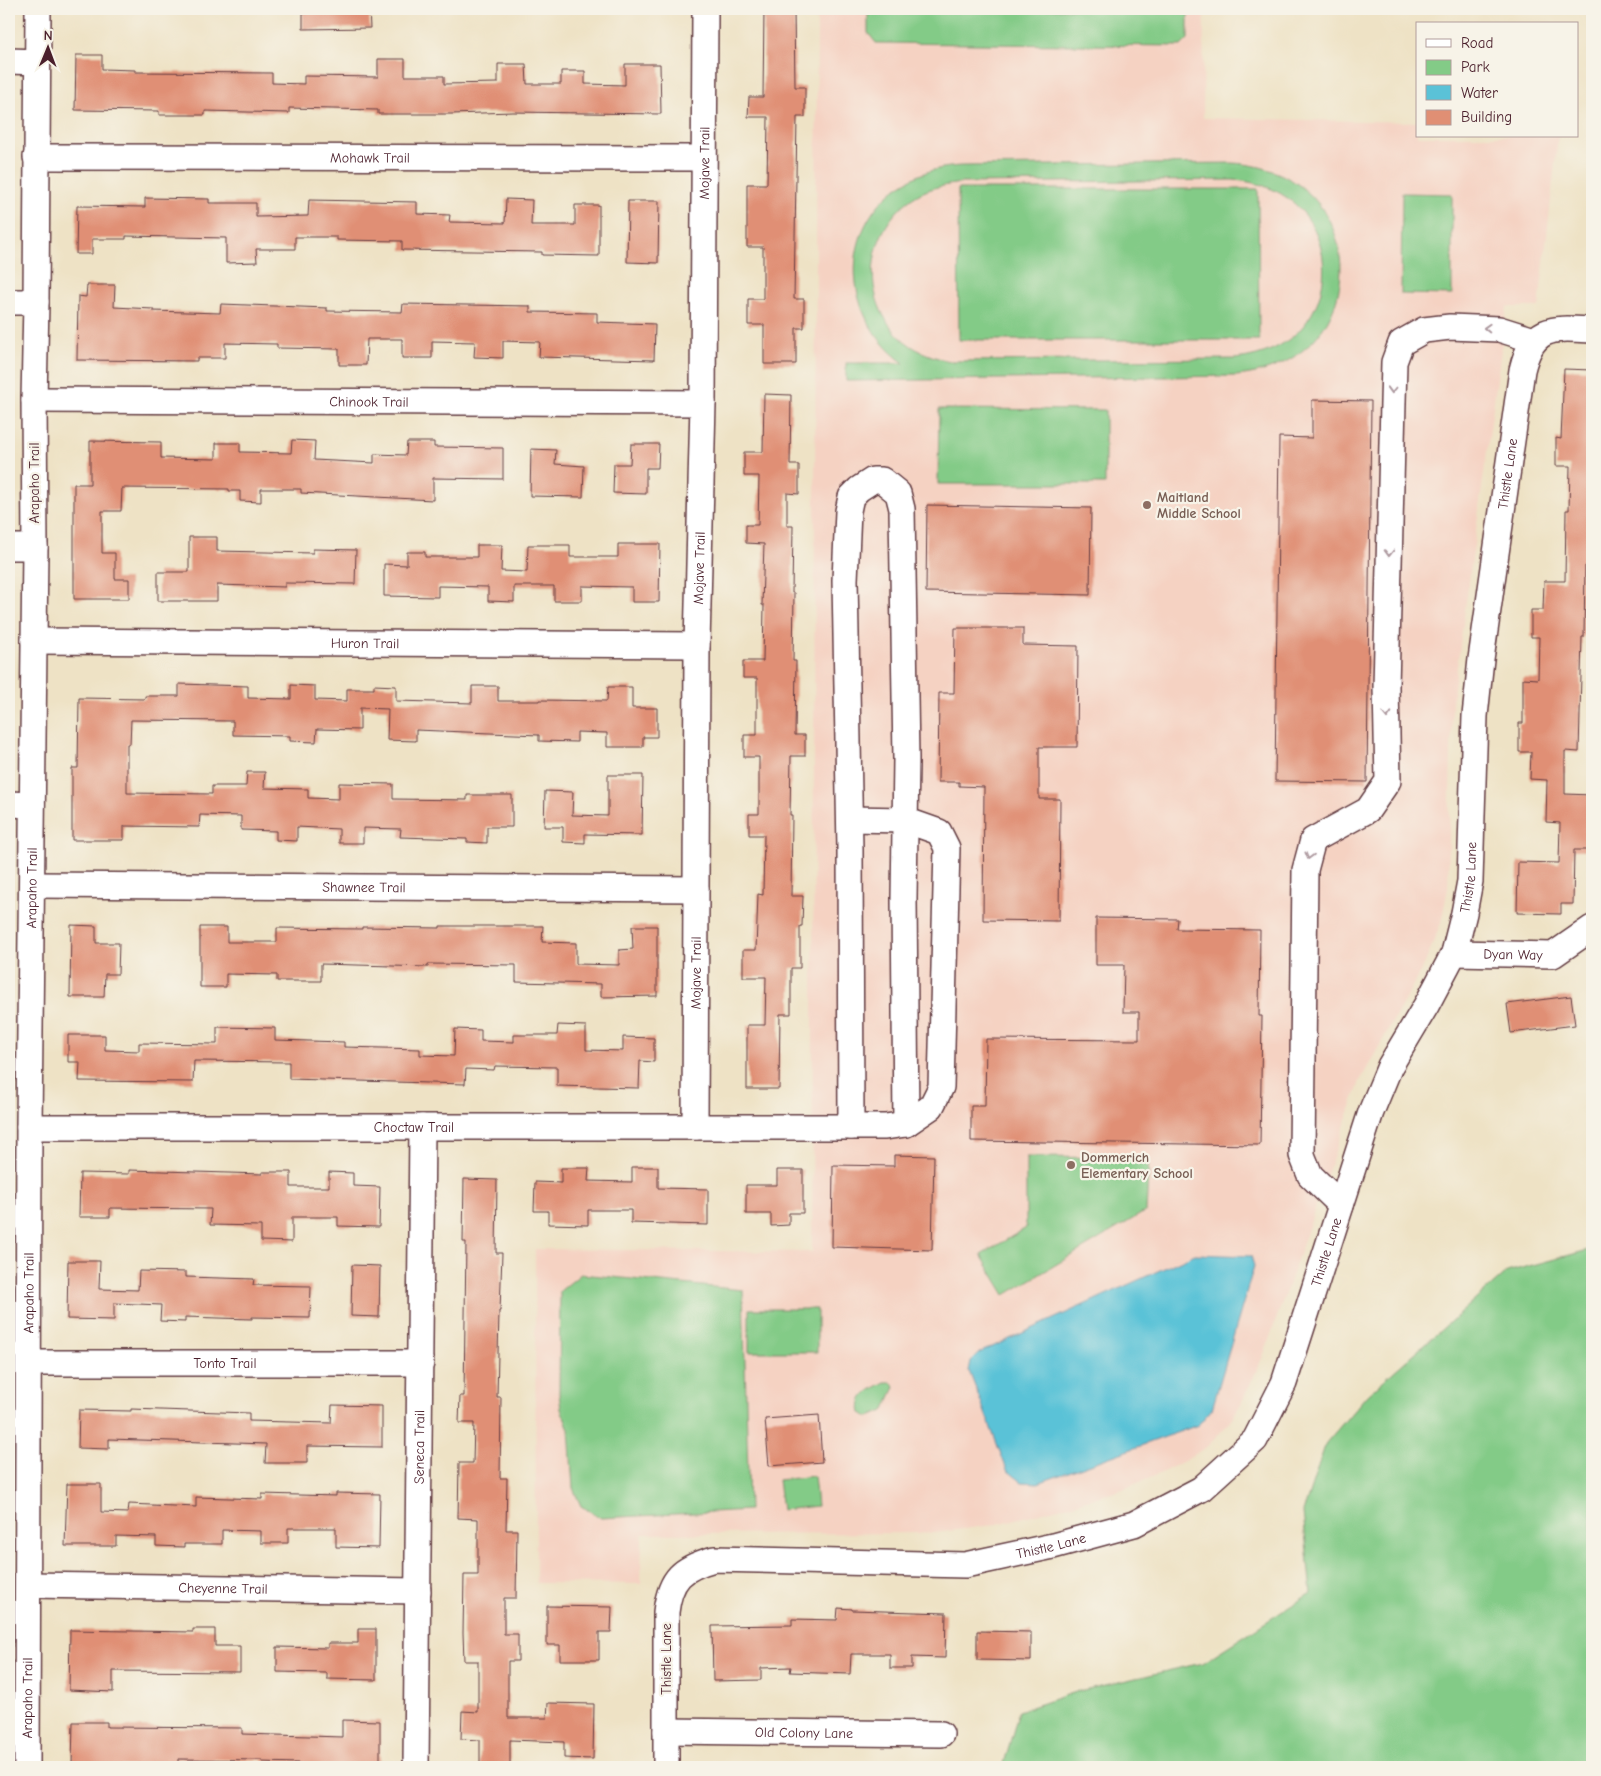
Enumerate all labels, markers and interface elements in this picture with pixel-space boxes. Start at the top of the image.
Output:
north arrow [22,22,72,72]
legend [1416,22,1578,138]
text: N [44,27,53,44]
text: Road [1461,34,1493,52]
text: Park [1461,58,1490,76]
text: Water [1461,84,1498,102]
text: Building [1461,108,1512,126]
street label: Mojave Trail [696,127,713,200]
street label: Mohawk Trail [330,149,410,166]
one-way arrow [1483,323,1491,334]
one-way arrow [1387,387,1398,395]
street label: Chinook Trail [329,393,409,410]
street label: Thistle Lane [1494,437,1521,510]
street label: Arapaho Trail [26,443,43,523]
place label: Maitland Middle School [1157,489,1241,522]
marker: Maitland Middle School [1141,499,1153,511]
street label: Mojave Trail [690,531,708,605]
one-way arrow [1384,550,1394,557]
street label: Huron Trail [331,634,399,652]
one-way arrow [1382,712,1392,720]
street label: Thistle Lane [1456,842,1480,914]
street label: Arapaho Trail [23,847,40,929]
one-way arrow [1304,851,1314,859]
street label: Shawnee Trail [322,878,406,896]
street label: Mojave Trail [687,936,704,1010]
street label: Dyan Way [1483,945,1544,963]
street label: Choctaw Trail [374,1119,454,1136]
place label: Dommerich Elementary School [1081,1149,1193,1182]
marker: Dommerich Elementary School [1065,1159,1077,1171]
street label: Thistle Lane [1307,1215,1345,1289]
street label: Arapaho Trail [20,1252,37,1334]
street label: Tonto Trail [194,1355,256,1372]
street label: Seneca Trail [410,1410,428,1484]
street label: Thistle Lane [1014,1529,1088,1562]
street label: Cheyenne Trail [178,1579,268,1597]
street label: Thistle Lane [658,1623,675,1695]
street label: Arapaho Trail [19,1657,36,1739]
street label: Old Colony Lane [755,1723,853,1742]

